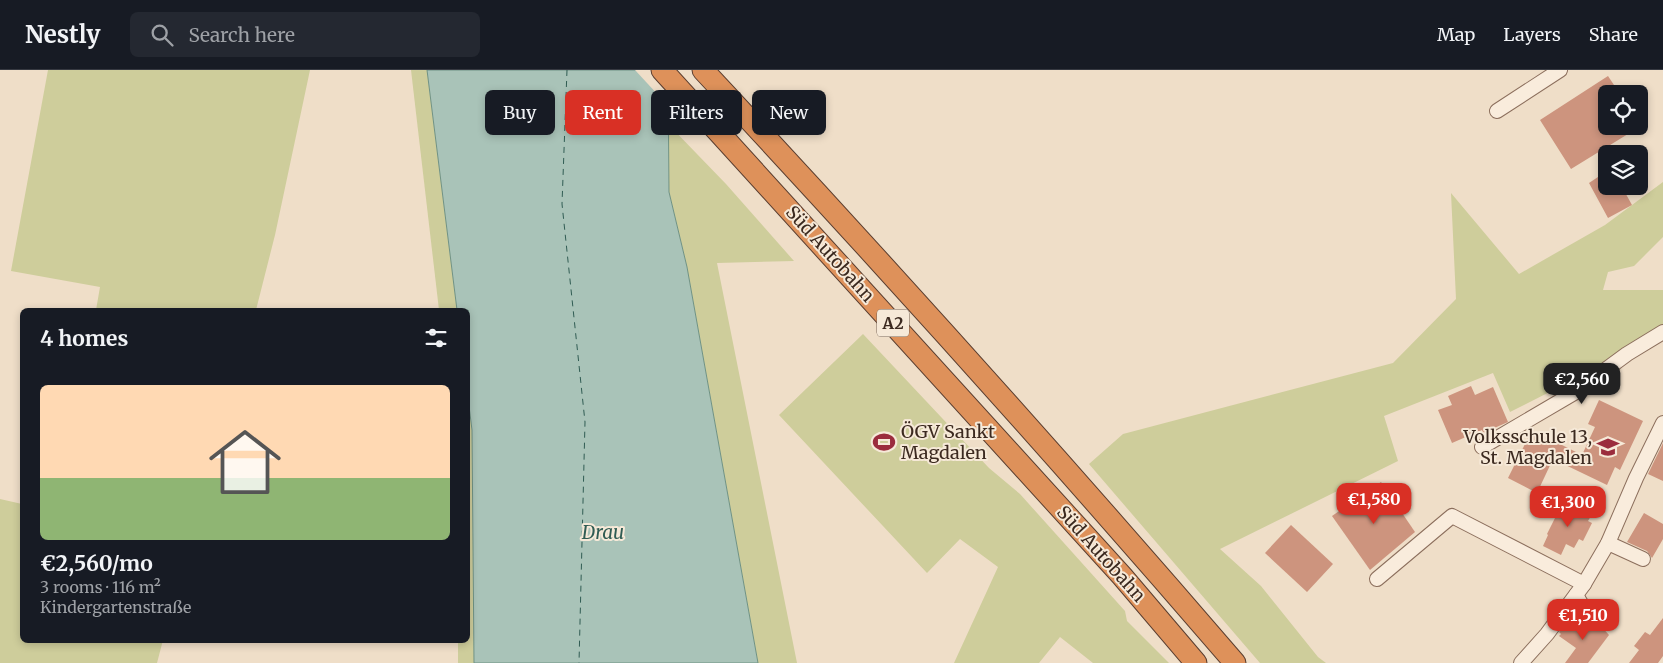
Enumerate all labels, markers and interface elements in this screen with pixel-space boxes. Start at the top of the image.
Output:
search box [130,12,480,57]
text: Nestly [25,19,100,50]
icon: search [148,21,176,49]
text: Search here [188,23,295,47]
text: Map [1437,23,1475,46]
text: Layers [1503,23,1561,46]
text: Share [1589,23,1638,46]
map controls [1598,85,1648,195]
button: locate [1598,85,1648,135]
chip: Buy [485,90,555,135]
chip: Rent [565,90,641,135]
chip: Filters [651,90,742,135]
chip: New [752,90,826,135]
button: layers [1598,145,1648,195]
street label: Süd Autobahn [781,201,880,307]
road number: A2 [877,310,909,336]
icon: filters [422,324,450,352]
text: 4 homes [40,325,128,352]
pin: €2,560 [1541,362,1623,405]
text: €2,560 [1554,369,1610,389]
icon: home [200,417,290,507]
place label: ÖGV Sankt Magdalen [901,420,995,464]
place label: Volksschule 13, St. Magdalen [1462,425,1592,469]
sports icon: ÖGV Sankt Magdalen [871,429,897,455]
school or university icon: Volksschule 13, St. Magdalen [1595,434,1621,460]
pin: €1,580 [1333,482,1415,525]
pin: €1,300 [1527,486,1609,528]
text: €1,580 [1347,489,1401,509]
text: €1,300 [1541,492,1595,512]
street label: Süd Autobahn [1052,501,1151,607]
water label: Drau [581,520,624,544]
text: €2,560/mo [40,550,153,577]
text: 3 rooms · 116 m² [40,577,161,597]
text: Kindergartenstraße [40,597,191,617]
pin: €1,510 [1542,598,1624,641]
text: €1,510 [1558,605,1608,625]

